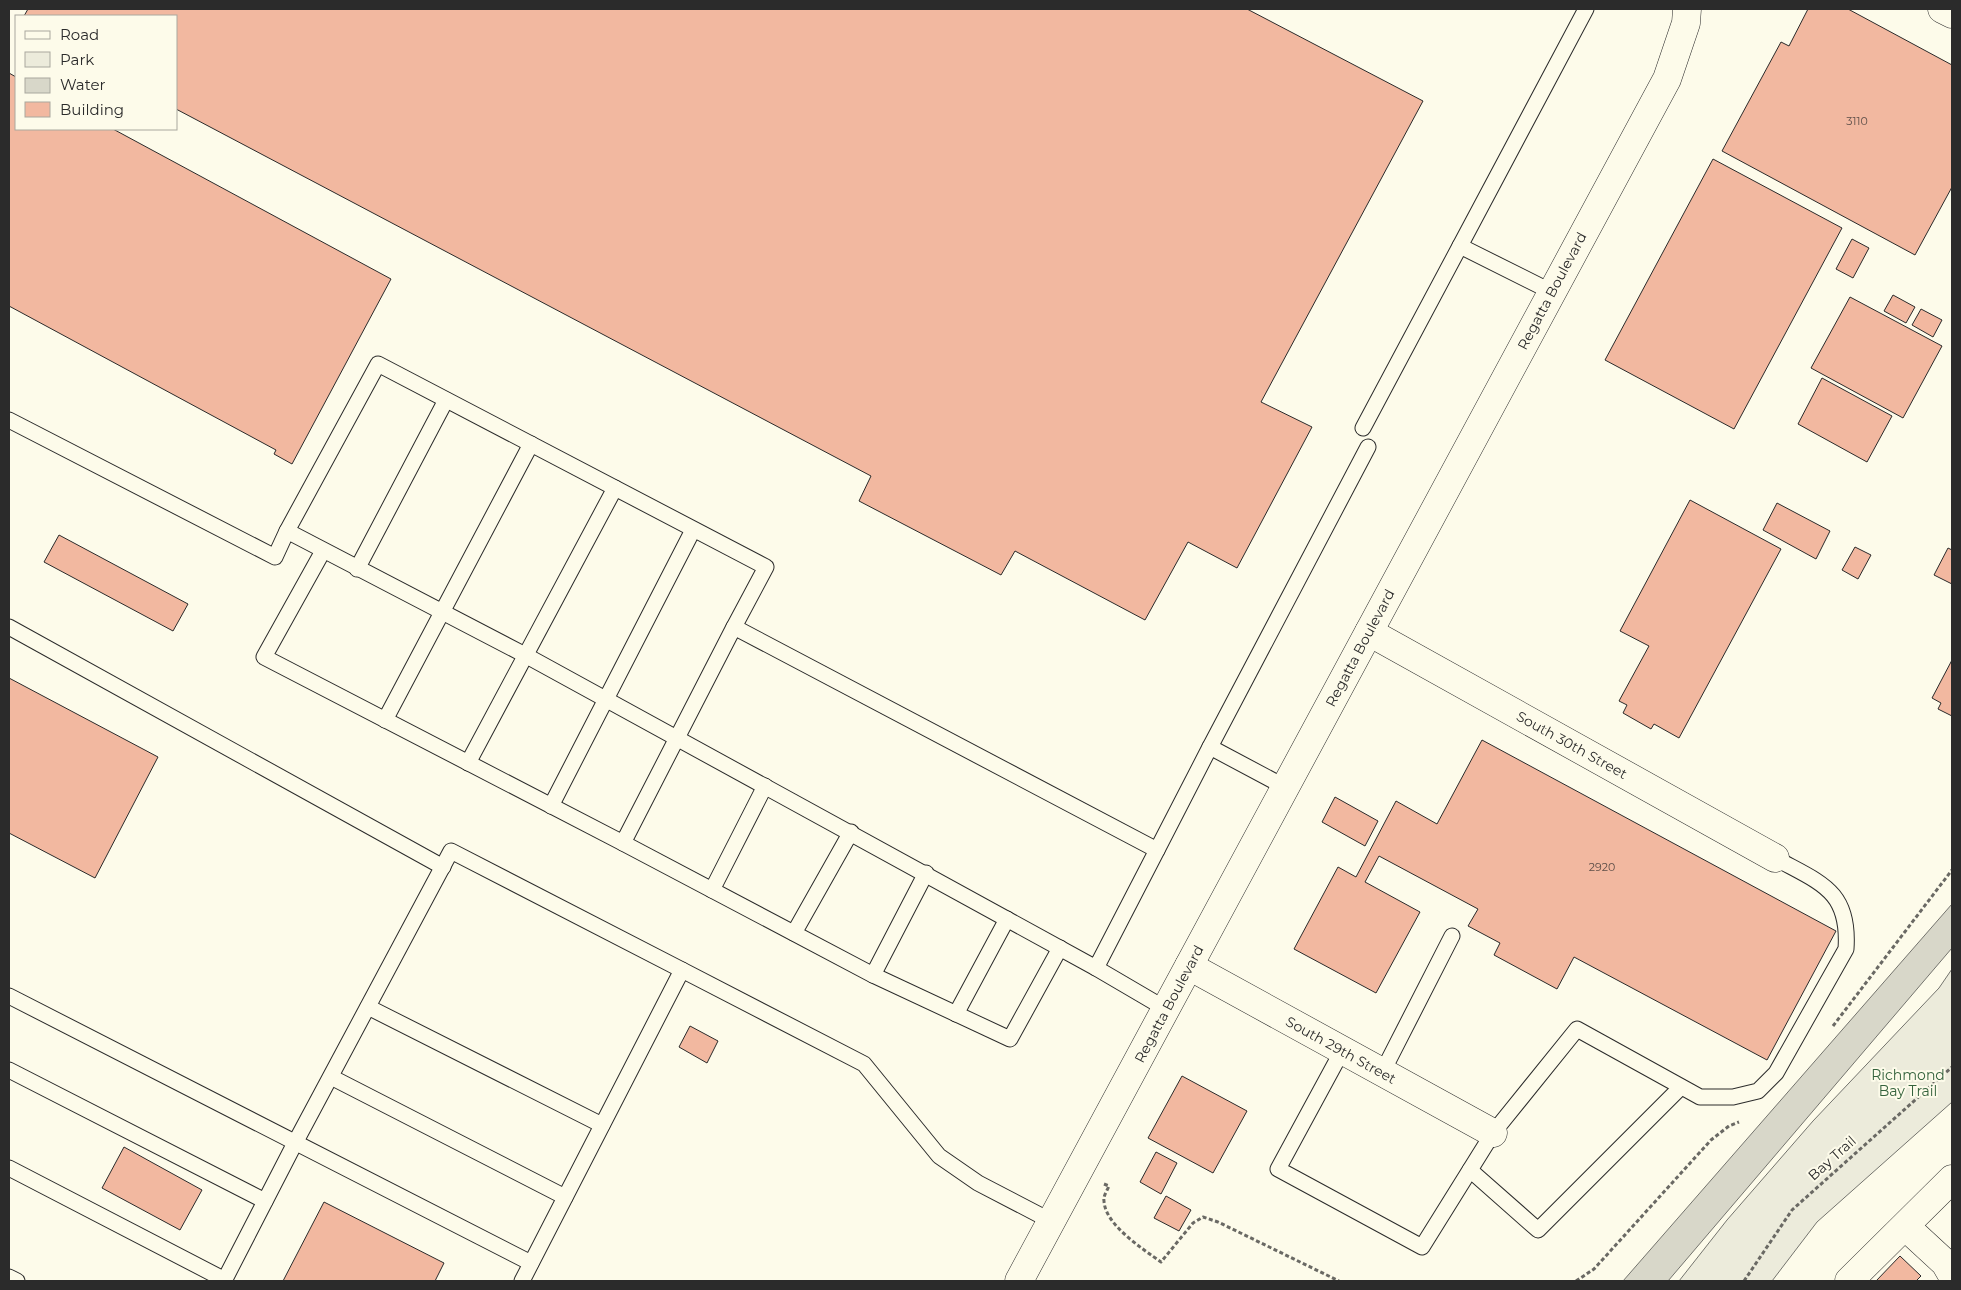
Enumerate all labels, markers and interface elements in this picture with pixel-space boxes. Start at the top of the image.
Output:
legend [15,15,178,130]
text: Road [60,25,99,44]
text: Park [60,50,94,69]
text: Water [60,75,106,94]
text: Building [60,100,124,119]
house number: 3110 [1846,114,1868,128]
street label: Regatta Boulevard [1513,229,1591,353]
street label: Regatta Boulevard [1321,586,1399,710]
street label: South 30th Street [1513,707,1631,783]
house number: 2920 [1589,860,1615,874]
street label: Regatta Boulevard [1130,942,1208,1066]
street label: South 29th Street [1283,1012,1400,1088]
park label: Richmond Bay Trail [1871,1066,1945,1100]
street label: Bay Trail [1804,1132,1860,1184]

